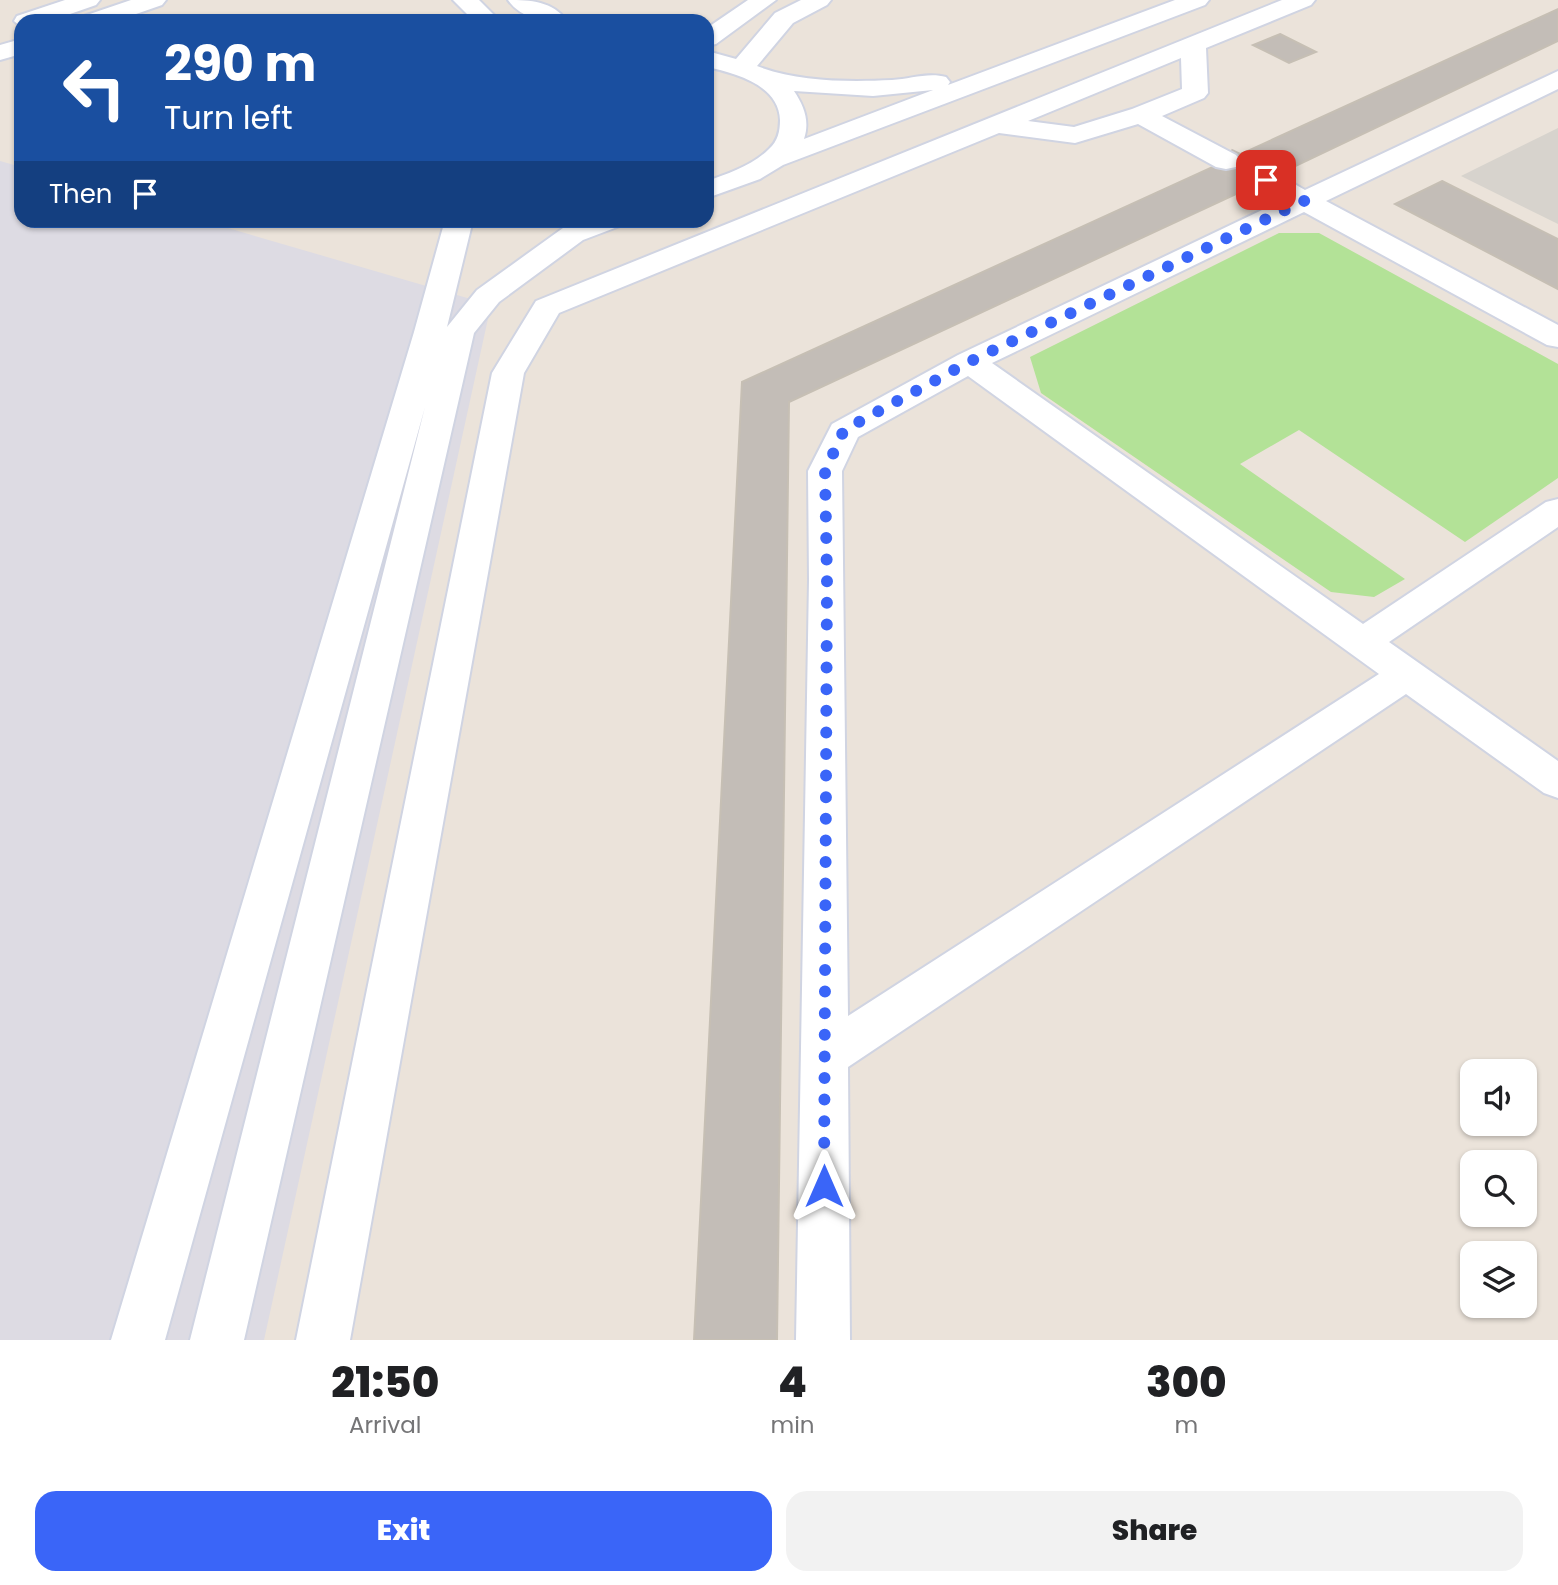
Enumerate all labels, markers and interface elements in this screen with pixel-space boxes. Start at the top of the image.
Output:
text: 290 m [164,30,316,98]
icon: left [49,42,140,133]
text: Turn left [164,95,293,140]
pin [1236,150,1296,210]
icon: arrive [1247,161,1285,199]
icon: arrive [126,175,164,213]
text: Then [49,176,112,212]
map controls [1460,1059,1537,1318]
button: sound [1460,1059,1537,1136]
position arrow [787,1149,861,1223]
button: search [1460,1150,1537,1227]
button: layers [1460,1241,1537,1318]
text: 21:50 [331,1353,439,1412]
text: 4 [778,1353,807,1412]
text: 300 [1146,1353,1227,1412]
text: Arrival [349,1409,421,1441]
text: min [771,1409,815,1441]
text: m [1174,1409,1198,1441]
button: Exit [35,1491,772,1571]
button: Share [786,1491,1523,1571]

